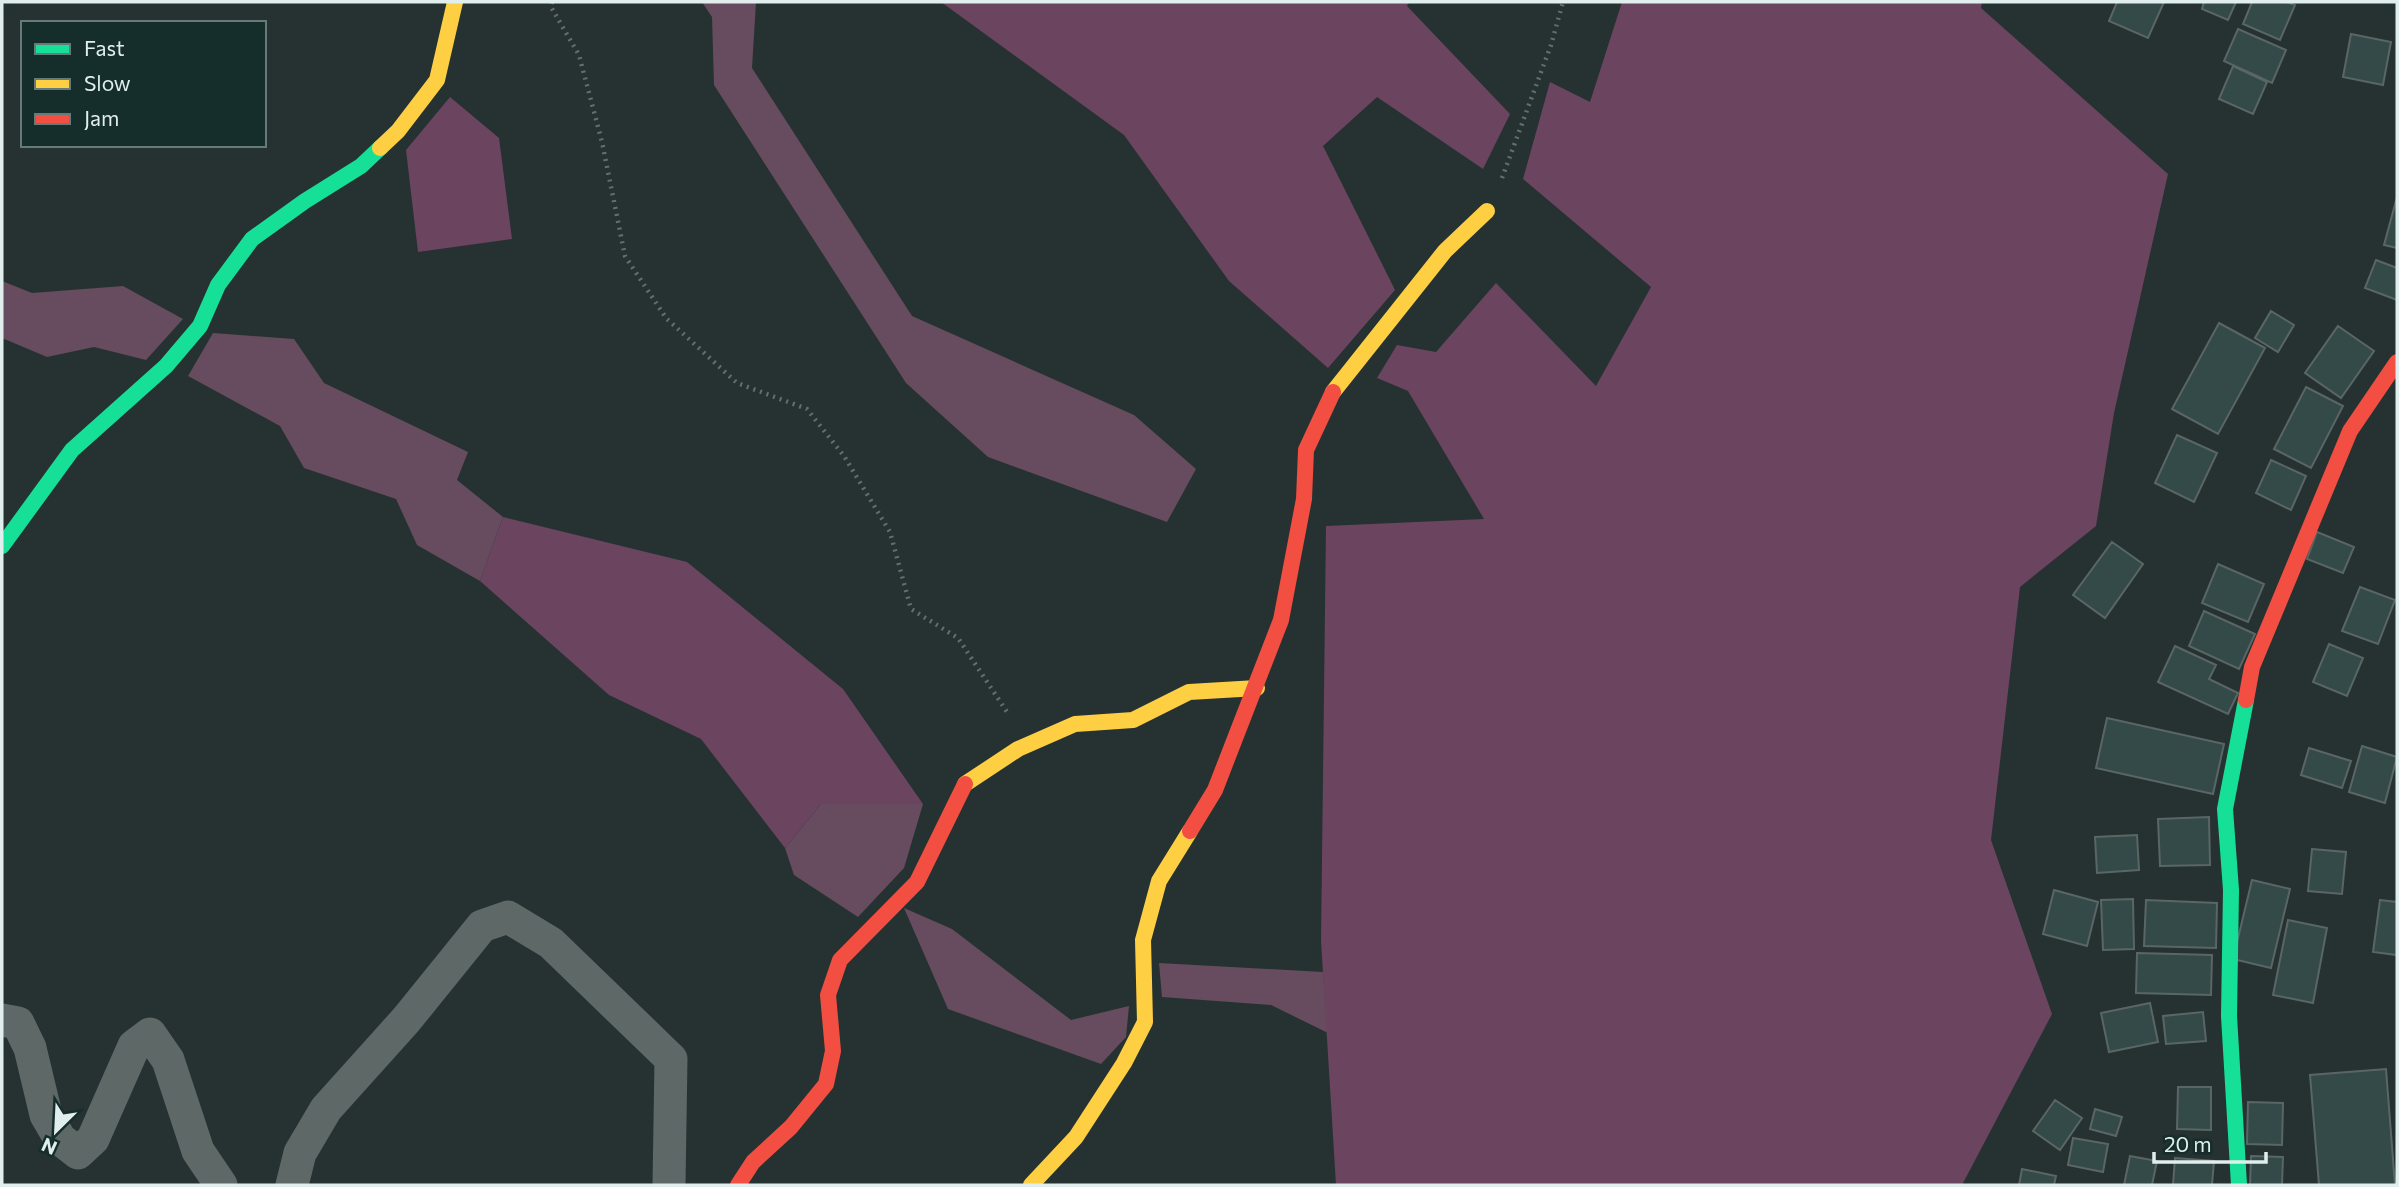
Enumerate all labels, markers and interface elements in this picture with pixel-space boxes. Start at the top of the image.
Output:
legend [21,21,266,147]
text: Fast [84,35,125,60]
text: Slow [84,70,131,95]
text: Jam [84,105,119,130]
north arrow [21,1096,91,1166]
scale bar [2154,1120,2266,1164]
text: 20 m [2164,1131,2212,1156]
text: N [38,1134,60,1160]

